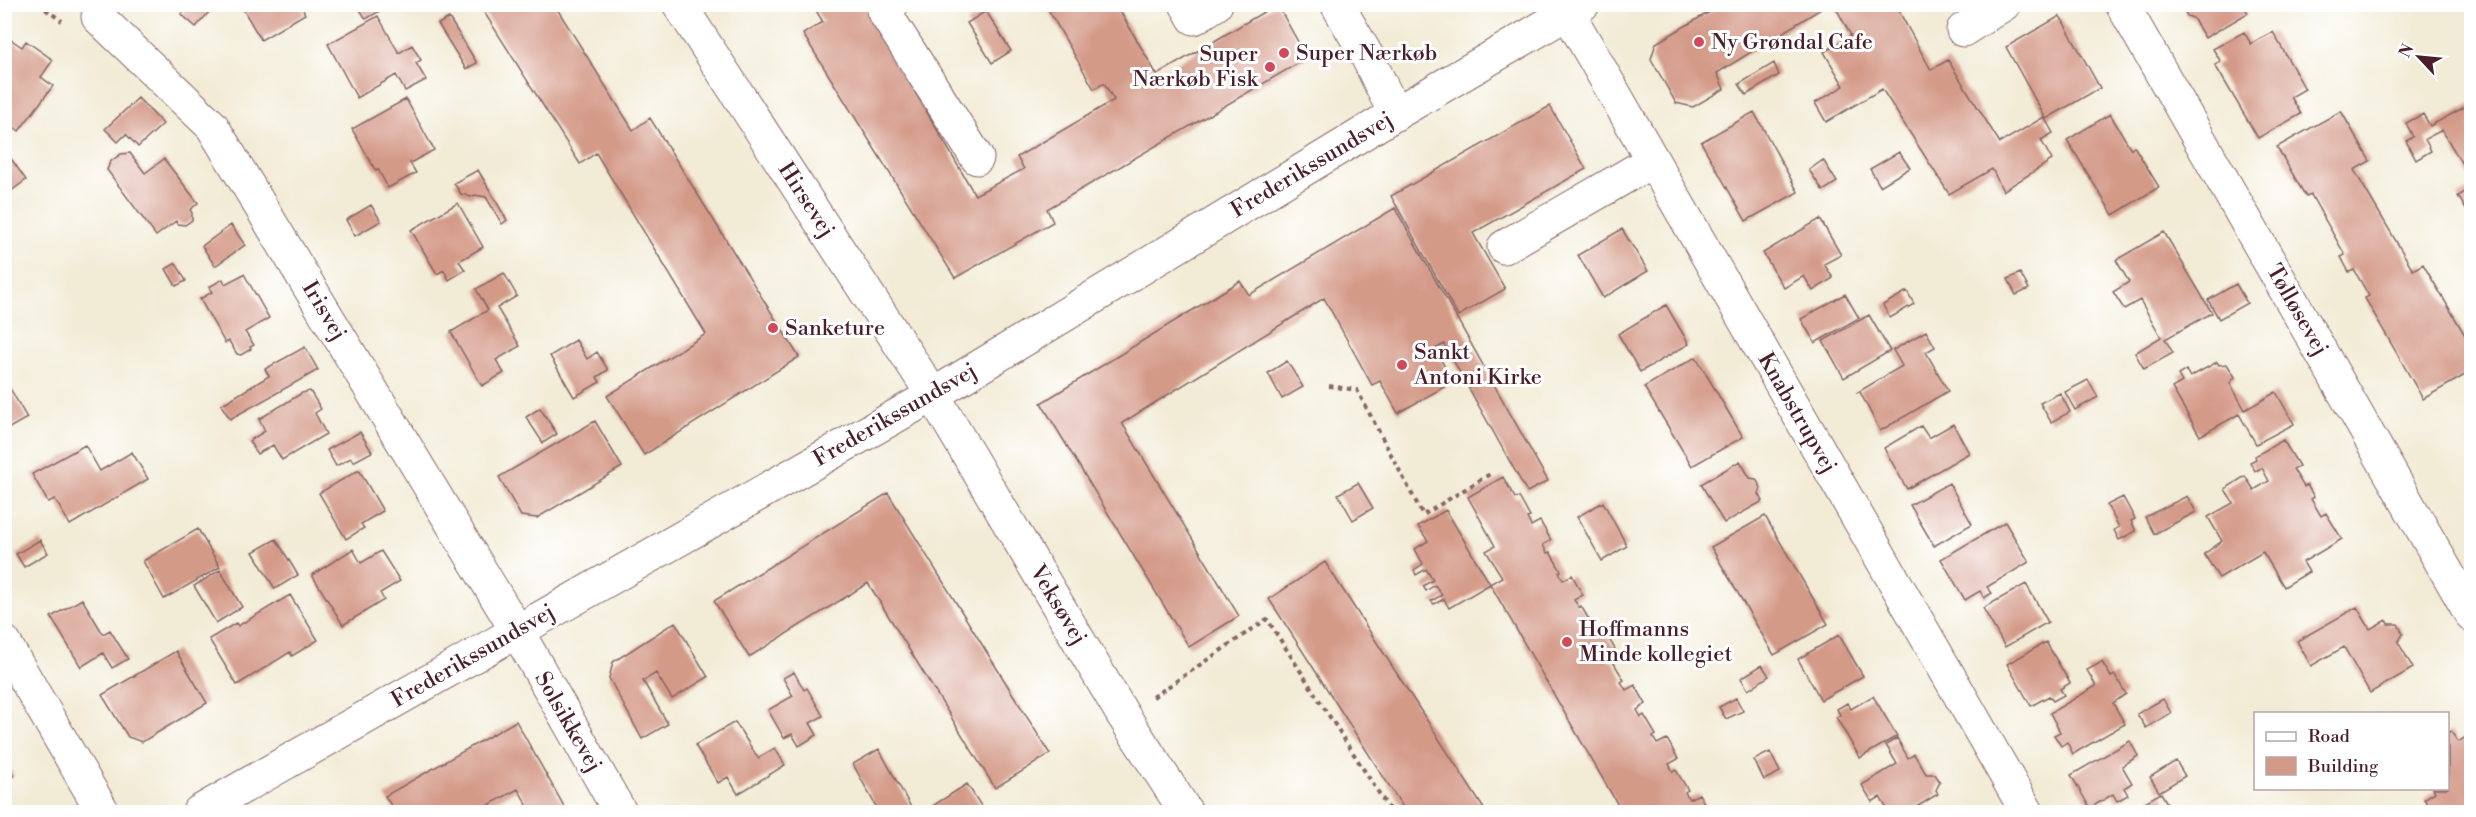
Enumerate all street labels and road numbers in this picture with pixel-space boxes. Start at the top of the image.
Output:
street label: Frederikssundsvej [1226,106,1398,224]
street label: Hirsevej [772,157,840,243]
street label: Tølløsevej [2260,260,2334,360]
street label: Irisvej [296,276,352,346]
street label: Knabstrupvej [1752,348,1842,478]
street label: Frederikssundsvej [808,357,982,473]
street label: Veksøvej [1023,559,1092,650]
street label: Frederikssundsvej [386,598,560,714]
street label: Solsikkevej [529,667,607,777]

